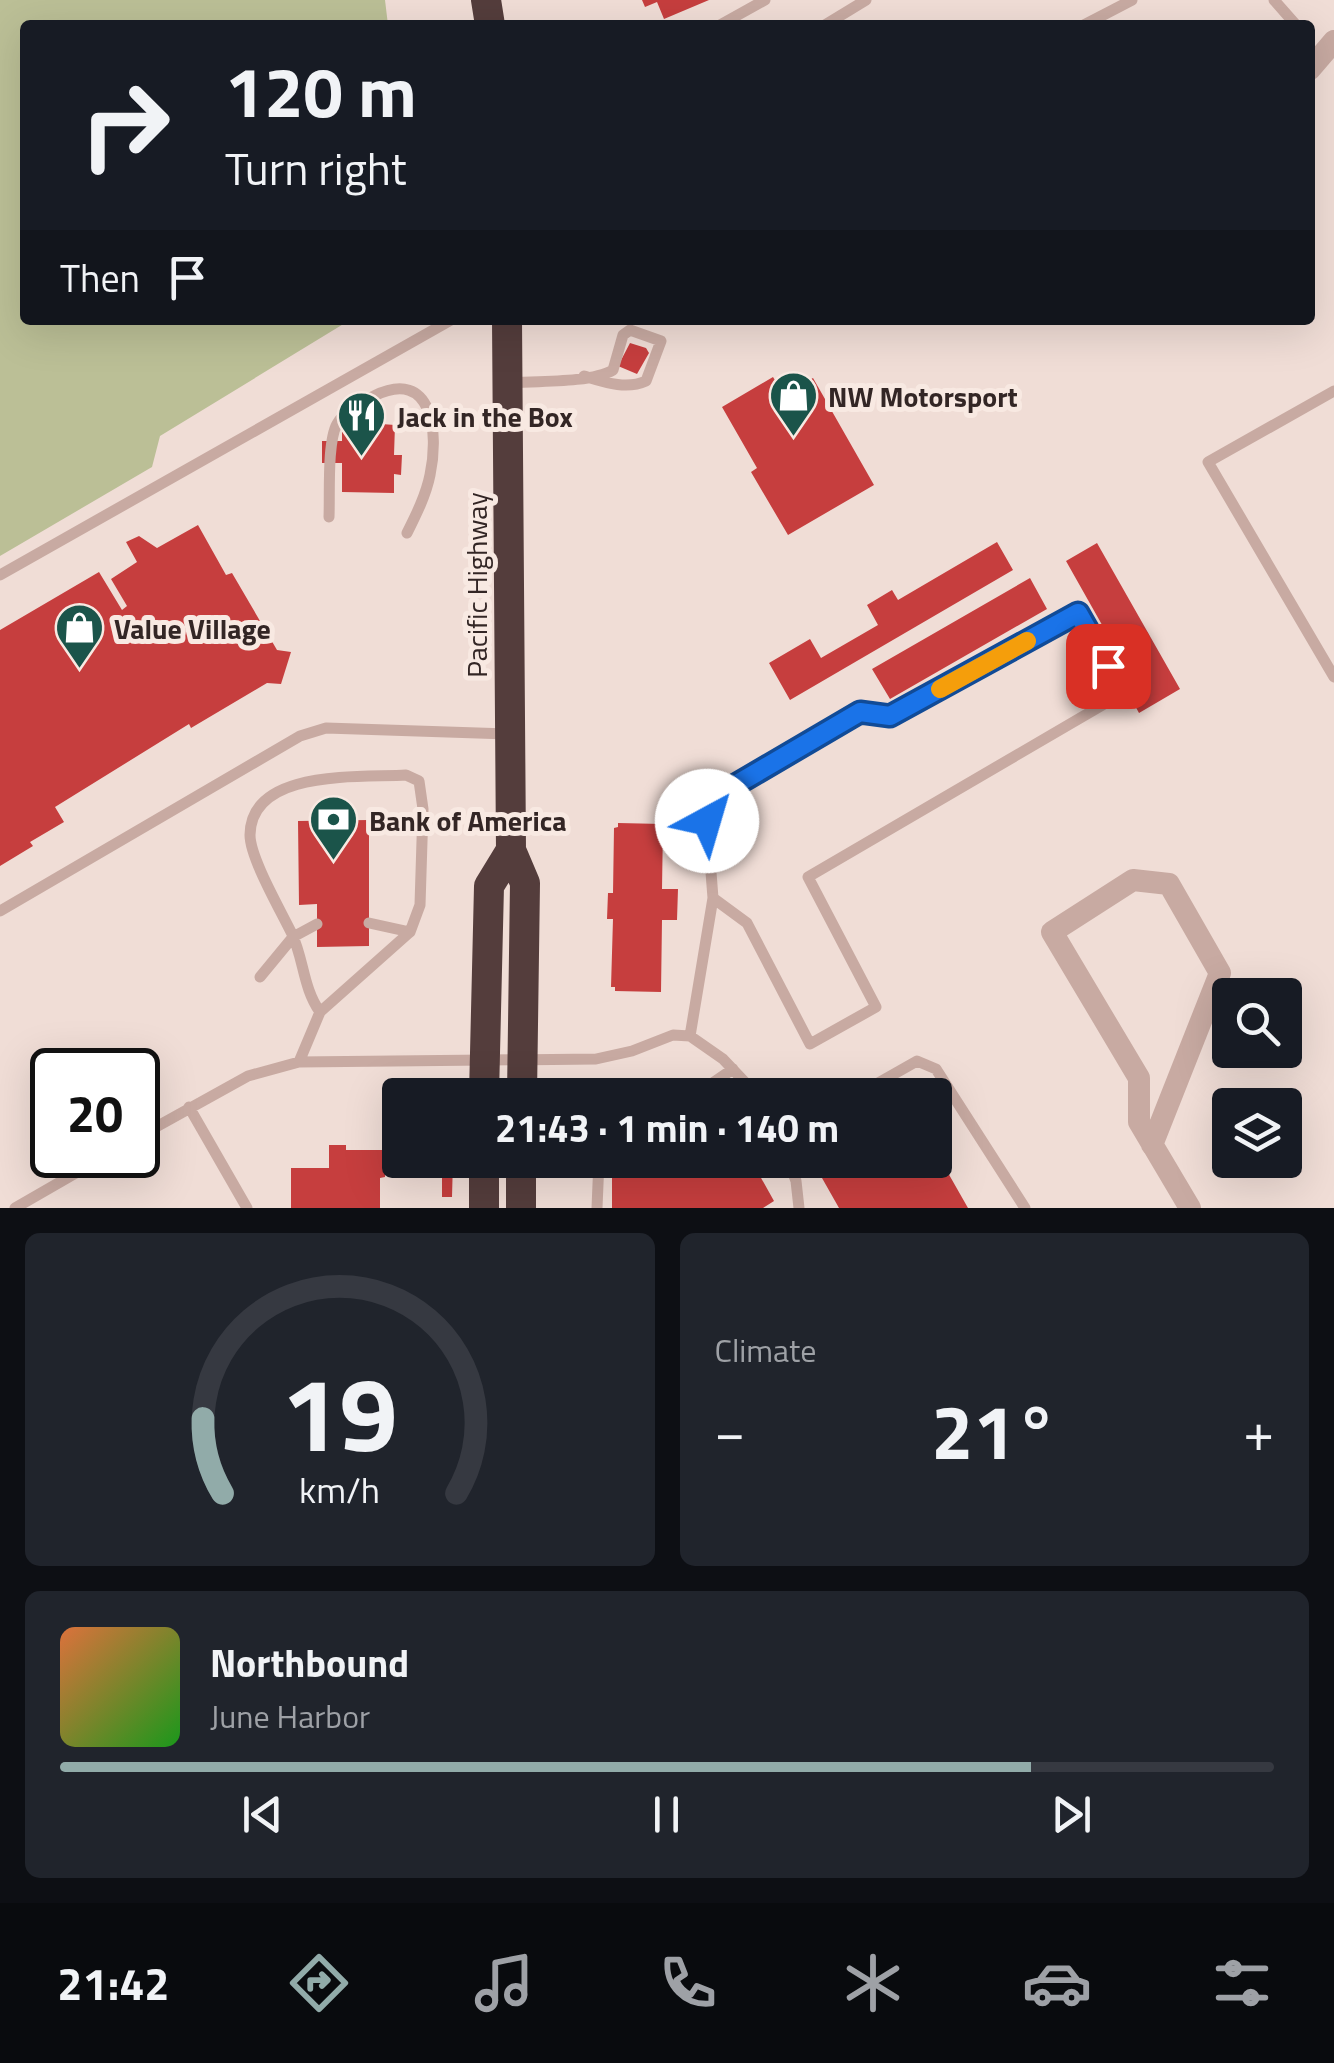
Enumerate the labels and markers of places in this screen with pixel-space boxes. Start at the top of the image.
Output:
shop icon: NW Motorsport [767,370,819,438]
place label: NW Motorsport [828,375,1018,418]
restaurant icon: Jack in the Box [336,390,388,458]
place label: Jack in the Box [397,395,573,438]
shop icon: Value Village [53,602,105,670]
place label: Value Village [114,607,271,650]
pin [1066,624,1151,709]
bank icon: Bank of America [308,794,360,862]
place label: Bank of America [369,799,567,842]

